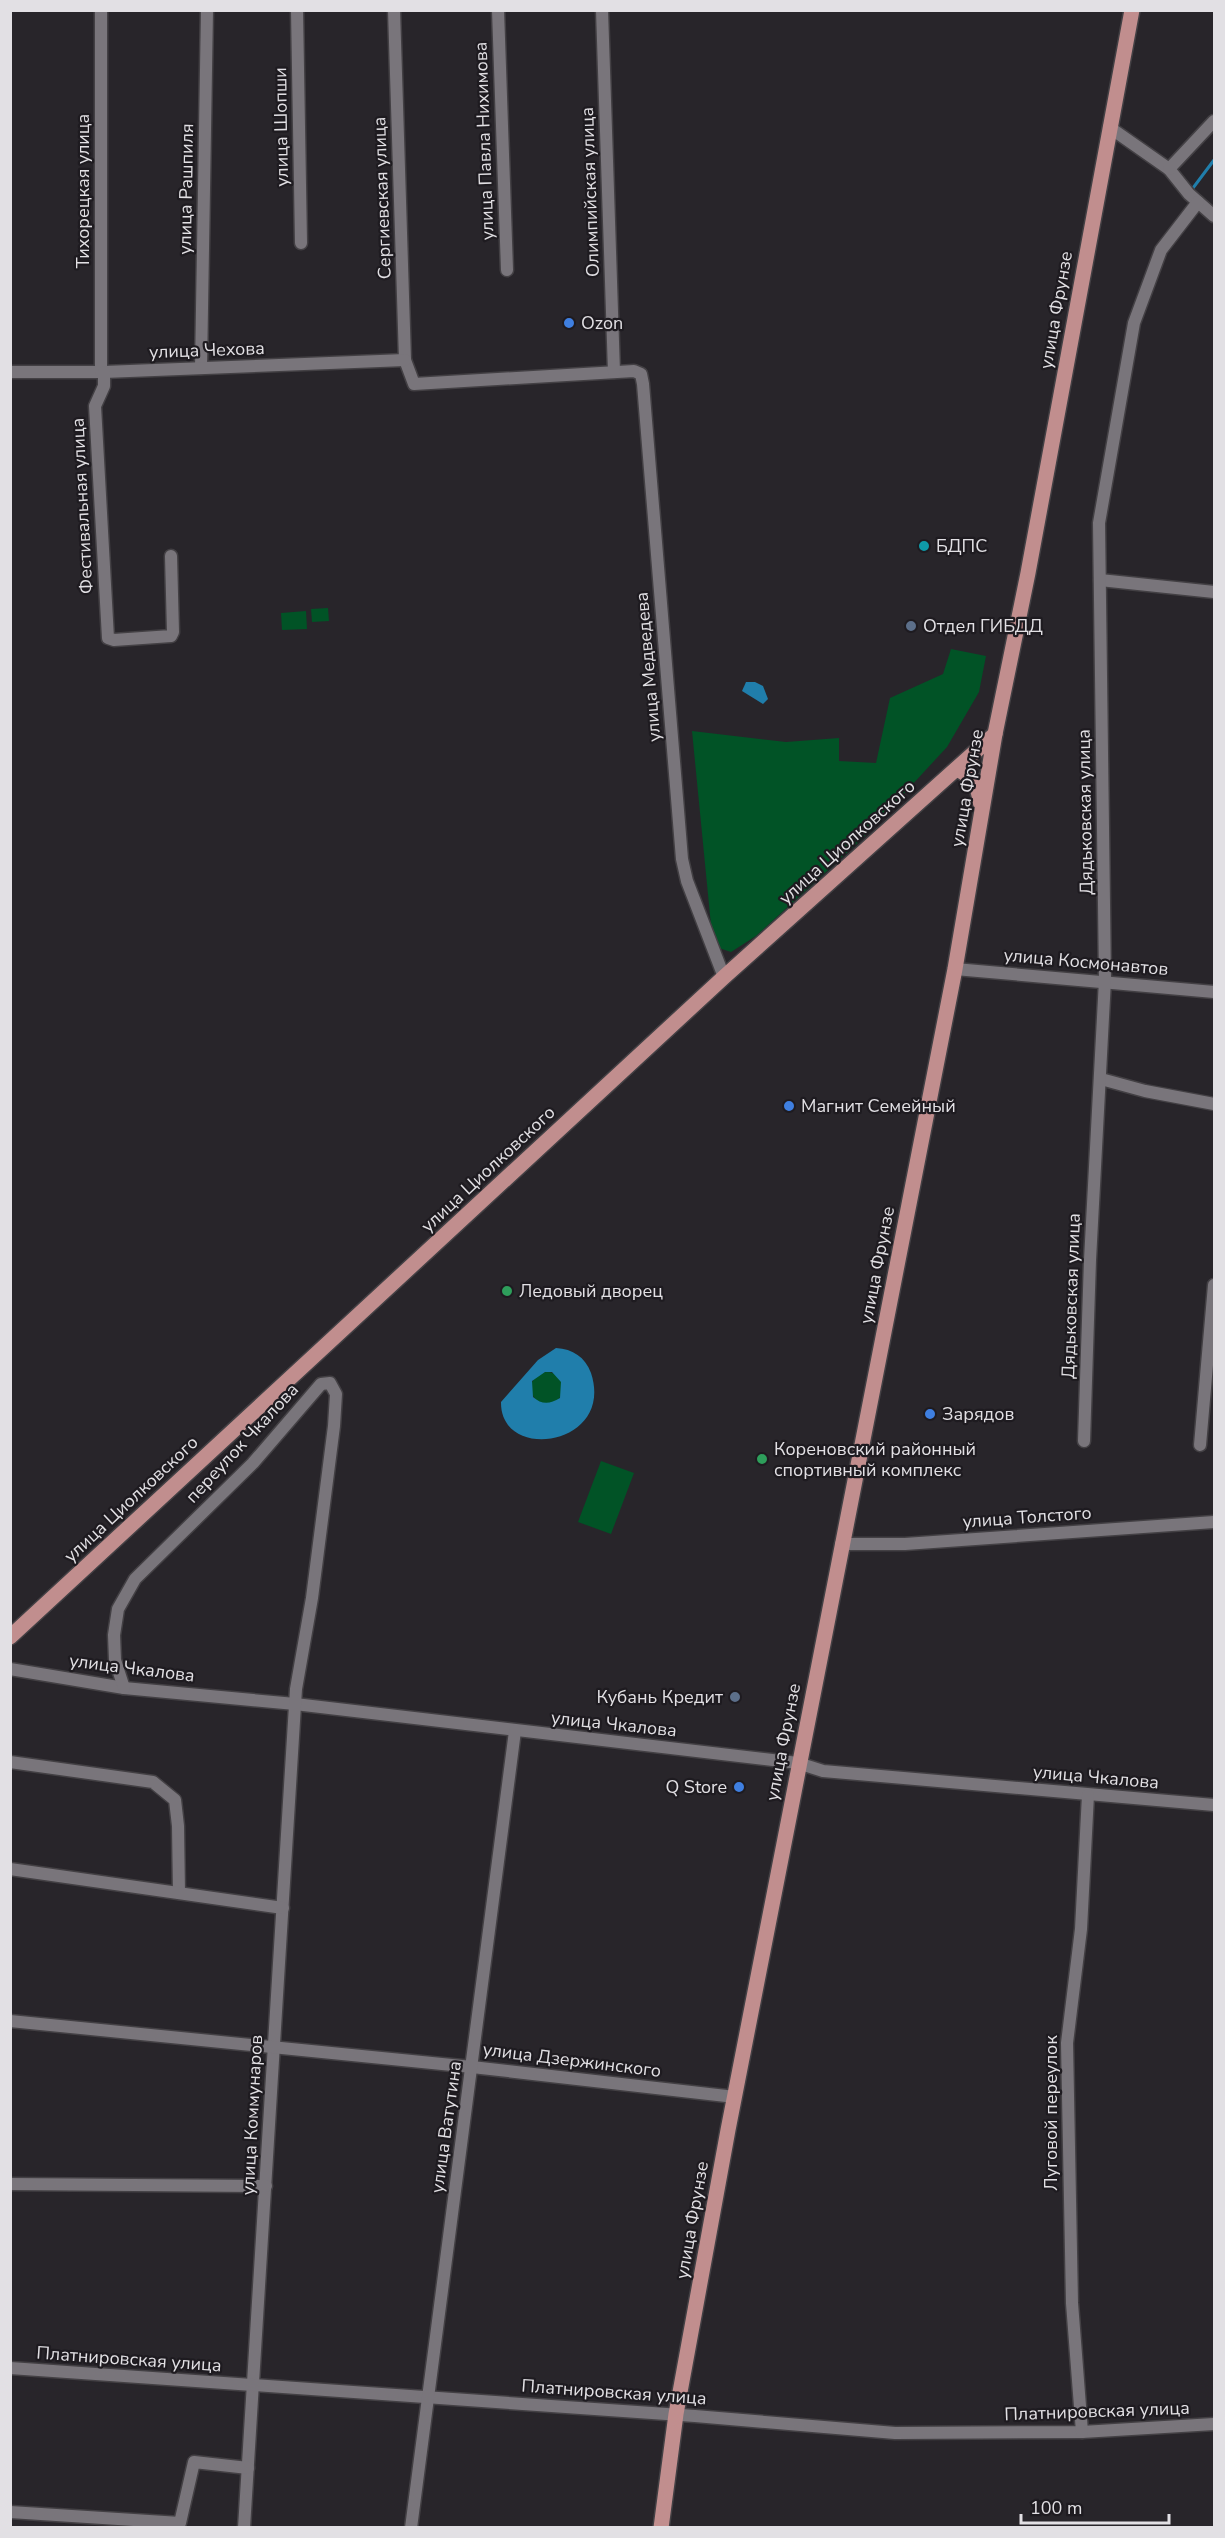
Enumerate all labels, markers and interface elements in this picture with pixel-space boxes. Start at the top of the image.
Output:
street label: улица Павла Нихимова [469,41,499,241]
street label: улица Шопши [268,67,294,187]
street label: Олимпийская улица [575,107,605,277]
street label: Тихорецкая улица [71,114,95,268]
street label: Сергиевская улица [367,116,397,280]
street label: улица Рашпиля [173,123,199,255]
street label: улица Фрунзе [1034,249,1078,371]
place label: Ozon [581,311,623,335]
marker: Ozon [562,316,576,330]
street label: улица Чехова [149,336,265,364]
street label: Фестивальная улица [65,417,99,595]
place label: БДПС [936,534,987,558]
marker: БДПС [917,539,931,553]
street label: улица Медведева [630,591,666,743]
place label: Отдел ГИБДД [923,614,1043,638]
marker: Отдел ГИБДД [904,619,918,633]
street label: улица Фрунзе [945,727,989,849]
street label: Дядьковская улица [1072,729,1098,895]
street label: улица Циолковского [774,774,920,910]
street label: улица Космонавтов [1003,943,1170,981]
place label: Магнит Семейный [801,1094,956,1118]
marker: Магнит Семейный [782,1099,796,1113]
street label: улица Циолковского [416,1100,560,1238]
street label: улица Фрунзе [854,1204,900,1326]
street label: Дядьковская улица [1056,1213,1086,1379]
place label: Ледовый дворец [519,1279,663,1303]
marker: Ледовый дворец [500,1284,514,1298]
street label: переулок Чкалова [180,1378,304,1508]
place label: Зарядов [942,1402,1014,1426]
marker: Зарядов [923,1407,937,1421]
street label: улица Циолковского [59,1430,203,1568]
place label: Кореновский районный спортивный комплекс [774,1437,976,1482]
marker: Кореновский районный спортивный комплекс [755,1452,769,1466]
street label: улица Толстого [962,1501,1092,1533]
street label: улица Чкалова [68,1648,196,1688]
street label: улица Фрунзе [760,1681,806,1803]
place label: Кубань Кредит [597,1685,723,1709]
marker: Кубань Кредит [728,1690,742,1704]
street label: улица Чкалова [550,1705,678,1743]
street label: улица Чкалова [1032,1760,1160,1794]
place label: Q Store [665,1775,727,1799]
marker: Q Store [732,1780,746,1794]
street label: улица Коммунаров [236,2034,268,2196]
street label: Луговой переулок [1039,2035,1063,2191]
street label: улица Дзержинского [481,2037,663,2083]
street label: улица Ватутина [425,2059,467,2195]
street label: улица Фрунзе [670,2159,714,2281]
street label: Платнировская улица [36,2341,222,2377]
street label: Платнировская улица [521,2374,707,2410]
street label: Платнировская улица [1004,2396,1190,2426]
scale bar [1021,2487,1170,2525]
text: 100 m [1030,2496,1082,2520]

